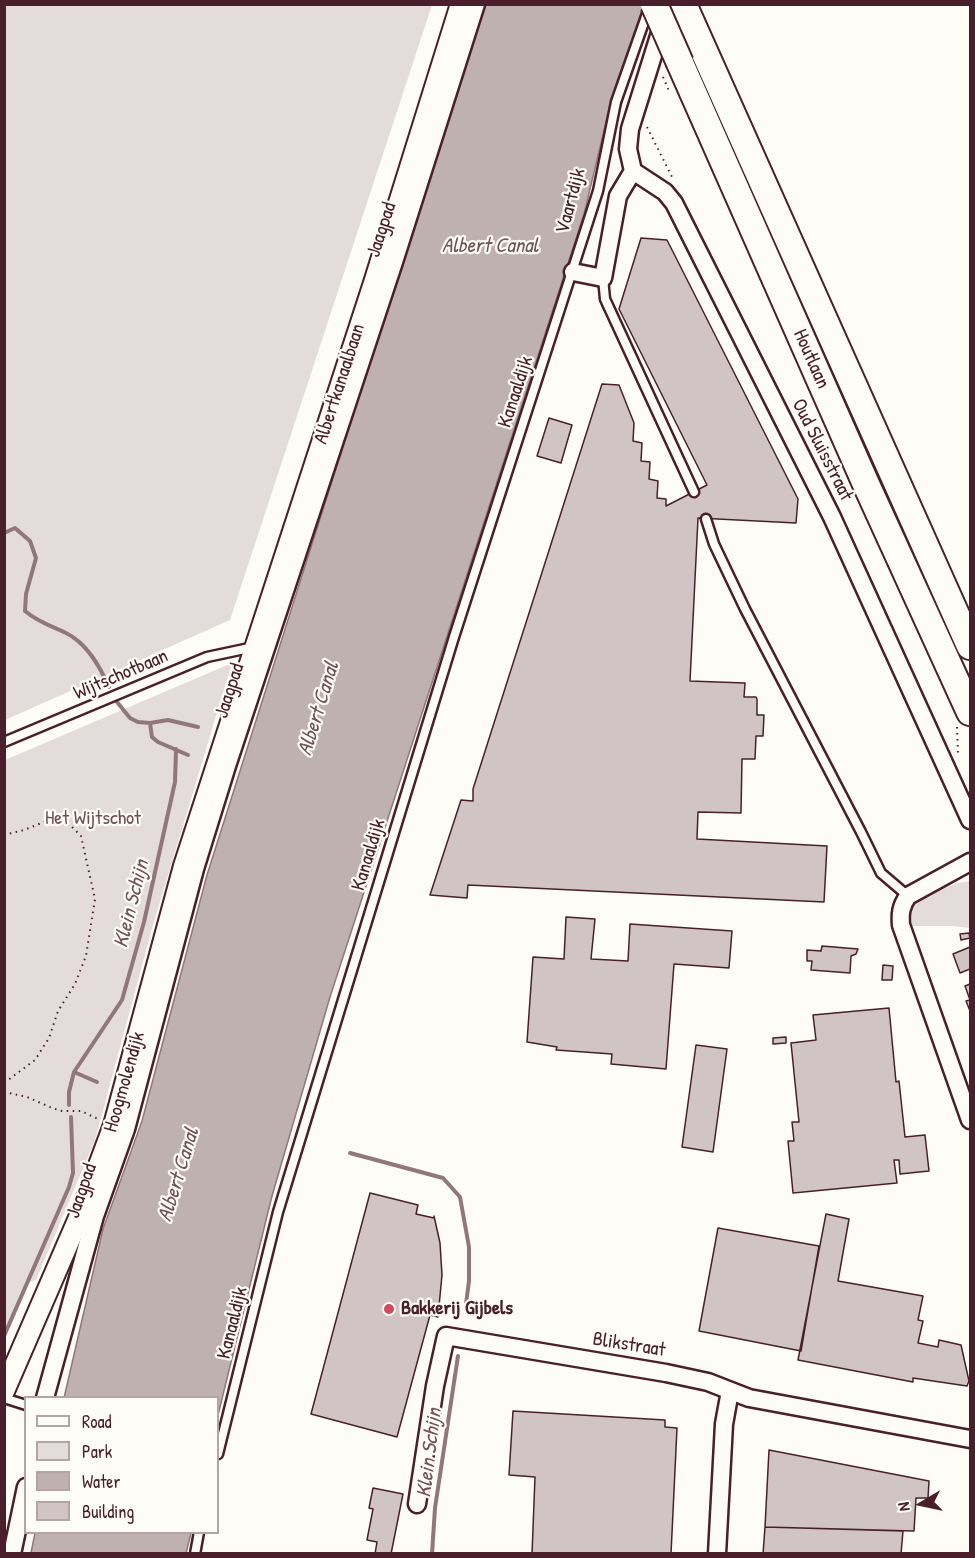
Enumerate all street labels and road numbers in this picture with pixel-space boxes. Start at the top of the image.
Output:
street label: Vaartdijk [551,166,591,236]
street label: Jaagpad [362,200,402,260]
street label: Albertkanaalbaan [309,321,371,447]
street label: Houtlaan [787,326,835,392]
street label: Kanaaldijk [493,353,539,431]
street label: Oud Sluisstraat [786,395,858,505]
street label: Wijtschotbaan [70,644,172,706]
street label: Jaagpad [210,661,250,721]
street label: Kanaaldijk [347,816,391,894]
street label: Hoogmolendijk [99,1029,151,1135]
street label: Jaagpad [62,1161,102,1221]
street label: Kanaaldijk [212,1284,254,1362]
street label: Blikstraat [591,1327,667,1363]

